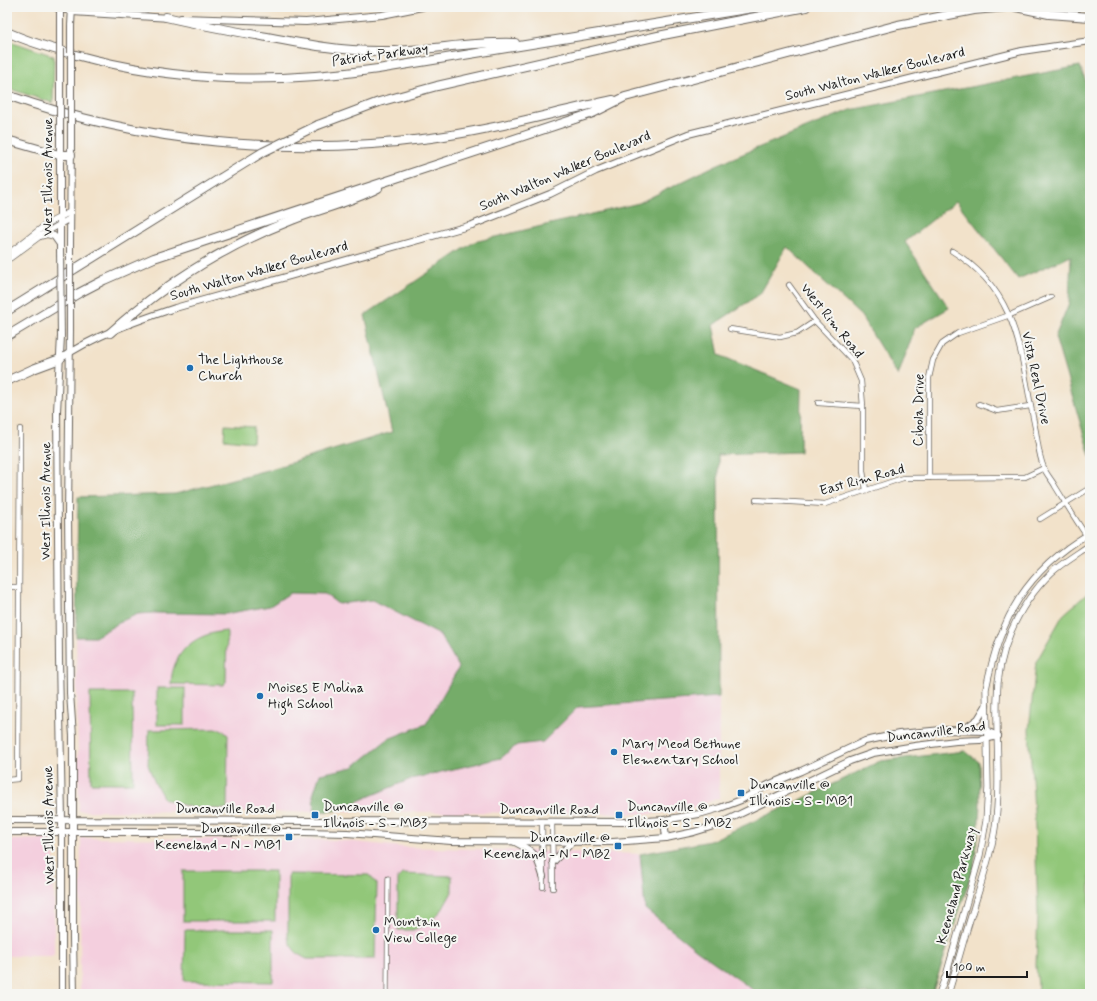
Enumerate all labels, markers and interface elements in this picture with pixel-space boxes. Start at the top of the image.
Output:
street label: Patriot Parkway [331,39,429,71]
street label: South Walton Walker Boulevard [783,43,967,105]
street label: West Illinois Avenue [39,117,57,236]
street label: South Walton Walker Boulevard [477,127,653,215]
street label: South Walton Walker Boulevard [168,237,350,305]
street label: West Rim Road [796,280,868,362]
street label: Vista Real Drive [1017,330,1055,426]
place label: The Lighthouse Church [198,351,284,385]
marker: The Lighthouse Church [185,363,195,373]
street label: Cibola Drive [909,373,929,447]
street label: West Illinois Avenue [37,441,55,560]
street label: East Rim Road [818,460,906,500]
place label: Moises E Molina High School [268,679,364,715]
marker: Moises E Molina High School [255,691,265,701]
street label: Duncanville Road [885,717,987,747]
place label: Mary Meod Bethune Elementary School [622,735,741,769]
marker: Mary Meod Bethune Elementary School [609,747,619,757]
street label: West Illinois Avenue [39,765,59,884]
place label: Duncanville @ Illinois - S - MB1 [749,776,853,810]
marker: Duncanville @ Illinois - S - MB1 [736,788,746,798]
place label: Duncanville @ Illinois - S - MB3 [323,798,427,832]
place label: Duncanville @ Illinois - S - MB2 [627,798,732,832]
street label: Duncanville Road [175,800,275,818]
street label: Duncanville Road [499,801,599,819]
marker: Duncanville @ Illinois - S - MB3 [310,810,320,820]
marker: Duncanville @ Illinois - S - MB2 [614,810,624,820]
place label: Duncanville @ Keeneland - N - MB1 [155,820,281,854]
street label: Keeneland Parkway [933,826,981,946]
place label: Duncanville @ Keeneland - N - MB2 [484,829,610,863]
marker: Duncanville @ Keeneland - N - MB1 [284,832,294,842]
marker: Duncanville @ Keeneland - N - MB2 [613,841,623,851]
place label: Mountain View College [384,913,457,948]
marker: Mountain View College [371,925,381,935]
scale bar [947,953,1027,979]
text: 100 m [953,960,985,976]

